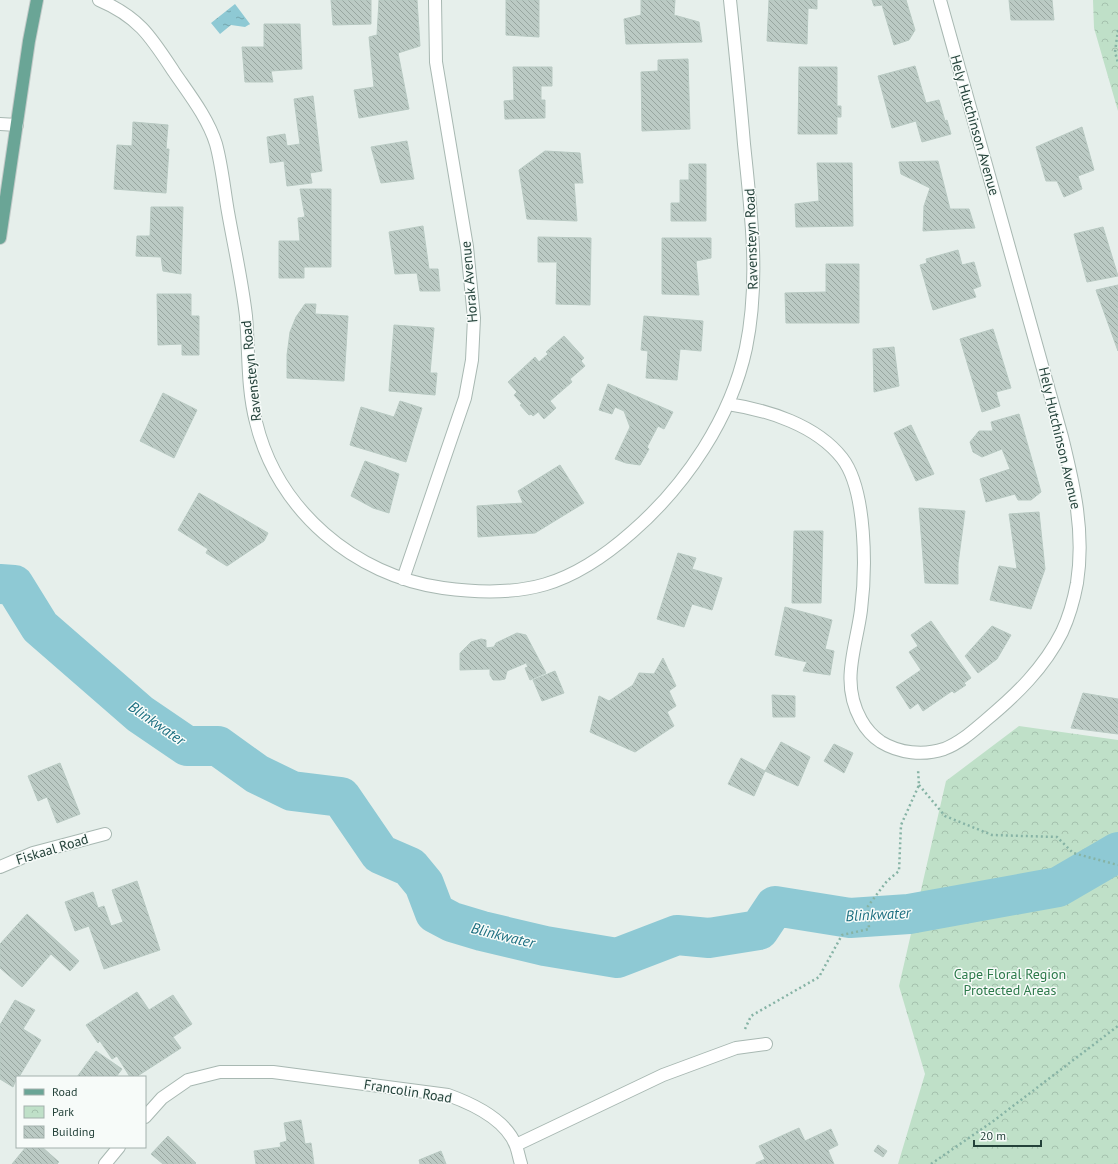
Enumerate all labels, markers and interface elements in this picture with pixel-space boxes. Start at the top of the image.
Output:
street label: Hely Hutchinson Avenue [946,53,1004,197]
street label: Ravensteyn Road [740,188,762,290]
street label: Horak Avenue [456,240,482,324]
street label: Ravensteyn Road [237,320,265,422]
street label: Hely Hutchinson Avenue [1035,365,1085,511]
water label: Blinkwater [125,697,190,750]
street label: Fiskaal Road [14,829,90,869]
water label: Blinkwater [845,903,912,925]
water label: Blinkwater [469,918,538,952]
park label: Cape Floral Region Protected Areas [954,965,1066,999]
street label: Francolin Road [363,1075,453,1107]
legend [16,1076,146,1148]
text: Road [52,1084,77,1099]
text: Park [52,1104,74,1119]
scale bar [974,1122,1041,1148]
text: Building [52,1124,95,1139]
text: 20 m [980,1128,1006,1143]

